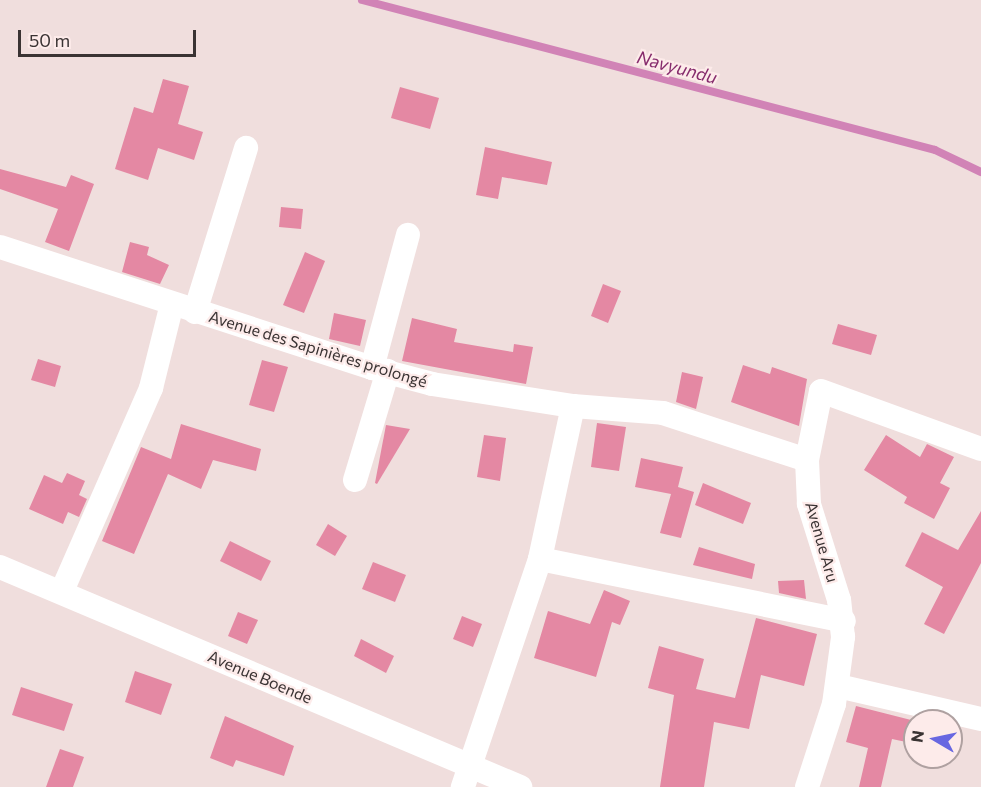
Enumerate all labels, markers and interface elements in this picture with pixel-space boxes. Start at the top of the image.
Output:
scale bar [21,18,200,56]
text: 50 m [29,29,70,51]
water label: Navyundu [635,46,719,88]
street label: Avenue des Sapinières prolongé [207,307,429,391]
street label: Avenue Aru [801,500,843,584]
street label: Avenue Boende [205,646,315,708]
north arrow [903,709,963,769]
text: N [906,729,927,744]

